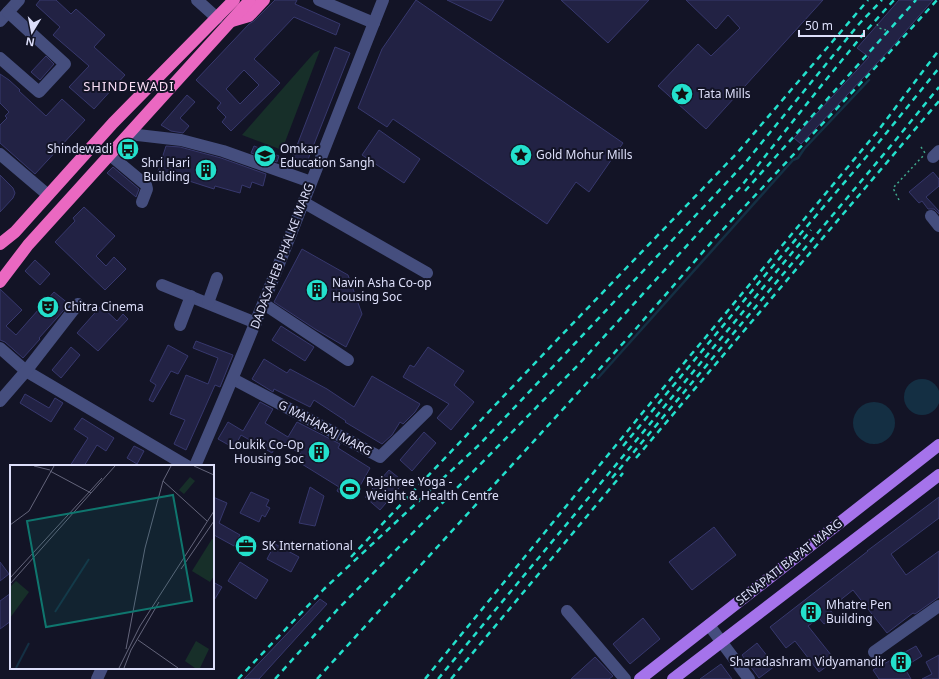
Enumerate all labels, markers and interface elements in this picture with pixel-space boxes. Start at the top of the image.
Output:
north arrow [12,12,52,52]
scale bar [799,12,864,38]
text: 50 m [805,17,833,34]
text: N [24,34,36,51]
district label: SHINDEWADI [83,77,175,95]
place icon: Tata Mills [669,81,695,107]
place label: Tata Mills [698,85,751,102]
bus stop icon: Shindewadi [115,136,141,162]
place label: Shindewadi [47,140,112,157]
place label: Omkar Education Sangh [280,140,375,171]
place icon: Gold Mohur Mills [508,142,534,168]
school or university icon: Omkar Education Sangh [252,143,278,169]
place label: Gold Mohur Mills [536,146,633,163]
place label: Shri Hari Building [141,154,190,185]
building icon: Shri Hari Building [193,157,219,183]
street label: DADASAHEB PHALKE MARG [246,180,317,331]
place label: Navin Asha Co-op Housing Soc [332,274,432,305]
building icon: Navin Asha Co-op Housing Soc [304,277,330,303]
theatre icon: Chitra Cinema [35,294,61,320]
place label: Chitra Cinema [64,298,144,315]
street label: G MAHARAJ MARG [275,396,375,459]
place label: Loukik Co-Op Housing Soc [229,436,304,467]
building icon: Loukik Co-Op Housing Soc [306,439,332,465]
inset map [10,465,214,669]
place label: Rajshree Yoga - Weight & Health Centre [366,473,499,504]
sports icon: Rajshree Yoga - Weight & Health Centre [337,476,363,502]
street label: SENAPATI BAPAT MARG [732,515,846,609]
office icon: SK International [233,533,259,559]
place label: SK International [262,537,353,554]
place label: Mhatre Pen Building [826,596,891,627]
building icon: Mhatre Pen Building [798,599,824,625]
building icon: Sharadashram Vidyamandir [888,649,914,675]
place label: Sharadashram Vidyamandir [729,653,886,670]

